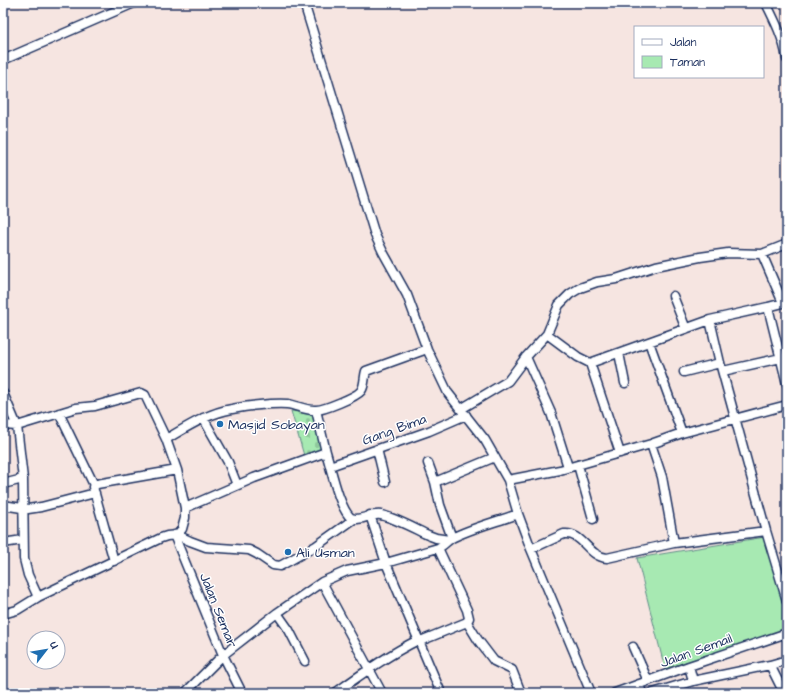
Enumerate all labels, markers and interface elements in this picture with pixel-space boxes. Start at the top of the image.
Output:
legend [634,26,764,78]
text: Jalan [670,34,696,51]
text: Taman [670,54,705,71]
street label: Gang Bima [360,409,429,451]
place label: Masjid Sobayan [228,415,325,435]
marker: Masjid Sobayan [215,419,225,429]
place label: Ali Usman [296,543,355,563]
marker: Ali Usman [283,547,293,557]
street label: Jalan Semar [194,570,242,651]
street label: Jalan Semail [658,629,735,673]
north arrow [26,630,66,670]
text: U [46,638,62,652]

